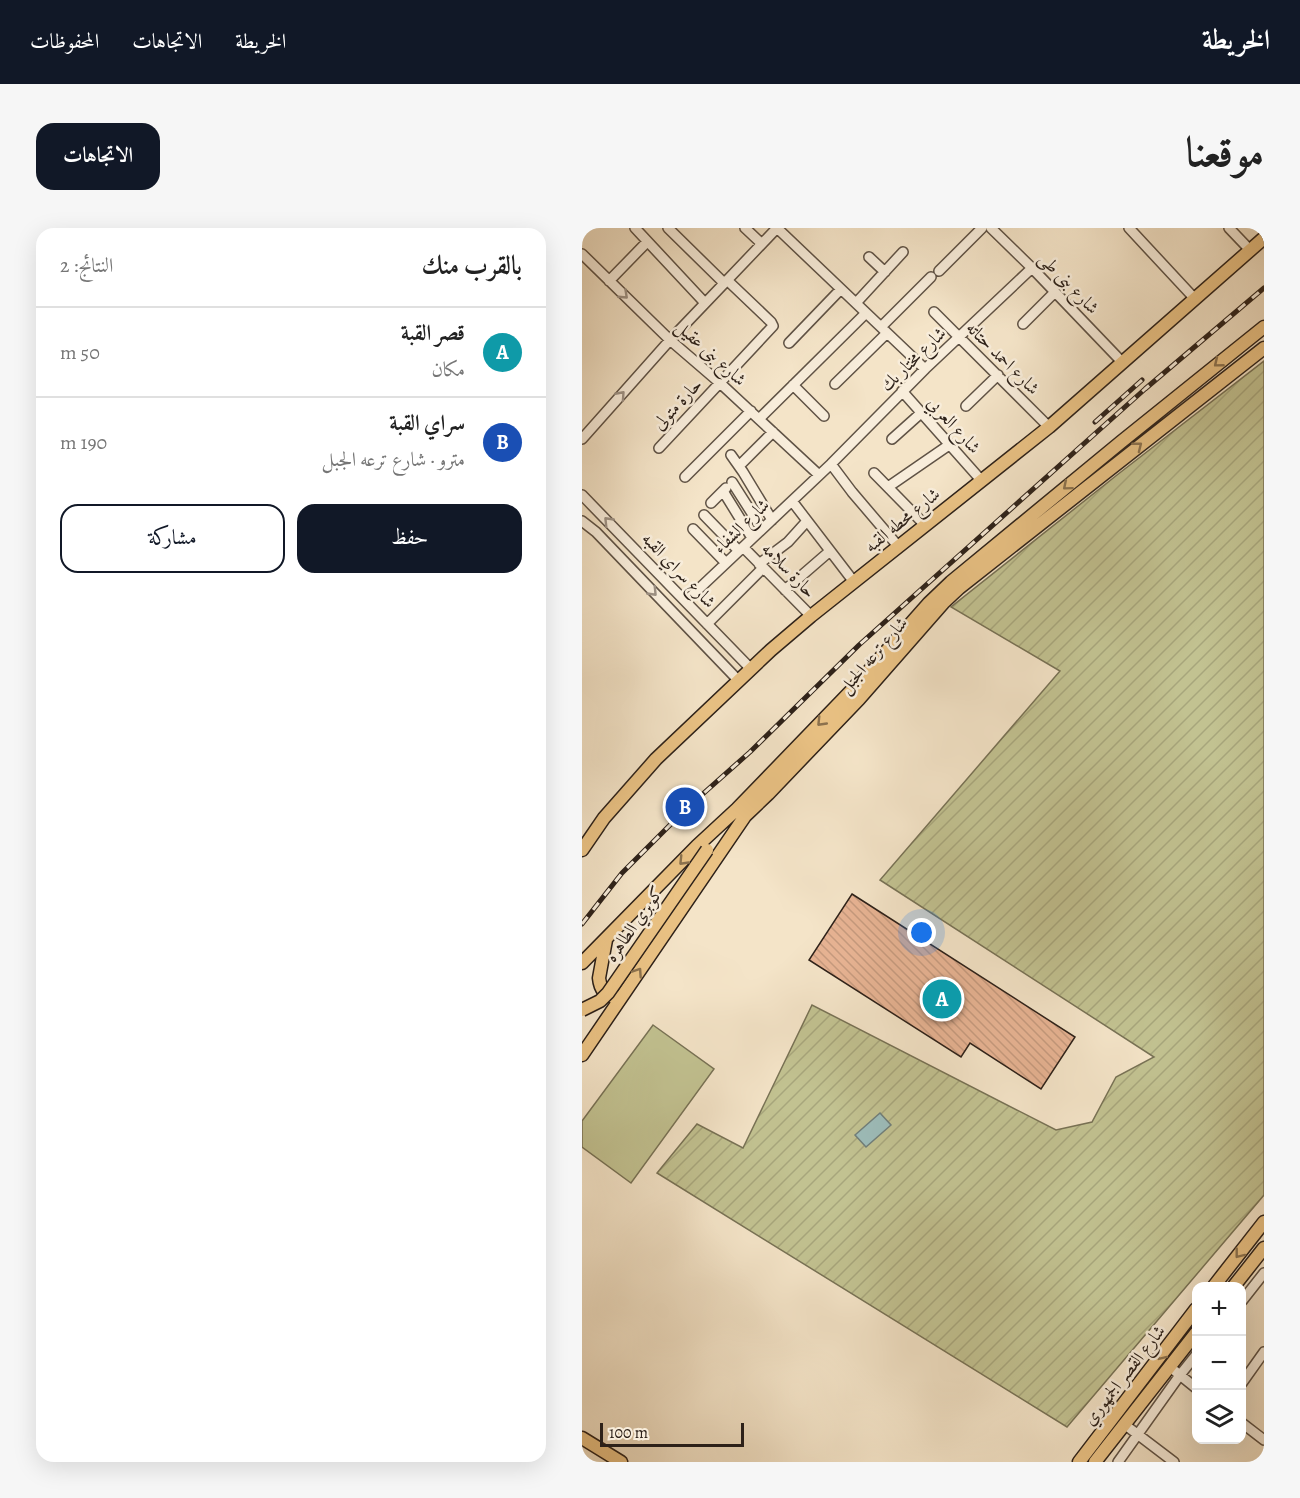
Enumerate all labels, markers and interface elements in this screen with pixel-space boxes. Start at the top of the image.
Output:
text: الخريطة [1202,21,1270,59]
text: المحفوظات [30,27,99,55]
text: الاتجاهات [132,27,202,55]
text: الخريطة [235,27,286,55]
button: الاتجاهات [36,123,160,190]
text: موقعنا [1186,123,1264,180]
street label: شارع بنى طى [1031,247,1105,321]
text: بالقرب منك [421,248,522,283]
text: النتائج: 2 [60,252,113,279]
one-way arrow [616,288,627,299]
street label: شارع بنى عقيل [668,315,752,394]
street label: شارع احمد حتاته [959,316,1045,402]
text: قصر القبة [401,318,465,348]
street label: شارع مختار بك [875,321,953,399]
text: 50 m [60,339,100,366]
text: A [496,339,509,366]
text: مكان [431,356,465,383]
one-way arrow [1214,356,1225,367]
street label: حارة متولى [647,373,707,435]
one-way arrow [614,391,625,402]
street label: شارع العربي [920,391,986,461]
text: سراي القبة [389,408,465,438]
text: 190 m [60,429,107,456]
text: B [496,429,509,456]
one-way arrow [1131,442,1142,453]
text: مترو · شارع ترعه الجبل [321,446,465,473]
one-way arrow [1063,479,1074,490]
street label: شارع محطه القبه [859,482,947,560]
street label: شارع الشفاء [708,493,777,561]
button: مشاركة [60,504,285,573]
button: حفظ [297,504,522,573]
one-way arrow [604,518,615,528]
street label: شارع سراي القبه [634,527,721,615]
street label: حارة سلامه [756,537,822,603]
one-way arrow [646,585,657,595]
street label: شارع ترعه الجبل [833,611,915,700]
one-way arrow [817,715,828,726]
pin: B [666,784,704,830]
one-way arrow [679,854,690,864]
street label: كوبري الطاهره [599,881,671,968]
your location [907,918,936,947]
one-way arrow [631,967,642,978]
pin: A [922,976,962,1022]
one-way arrow [1236,1248,1247,1259]
map controls [1192,1282,1246,1444]
button: + [1192,1282,1246,1336]
street label: شارع القصر الجمهوري [1077,1320,1173,1432]
button: − [1192,1336,1246,1390]
one-way arrow [1157,1349,1168,1360]
button: layers [1192,1390,1246,1444]
scale bar [600,1420,744,1448]
text: 100 m [609,1422,648,1444]

